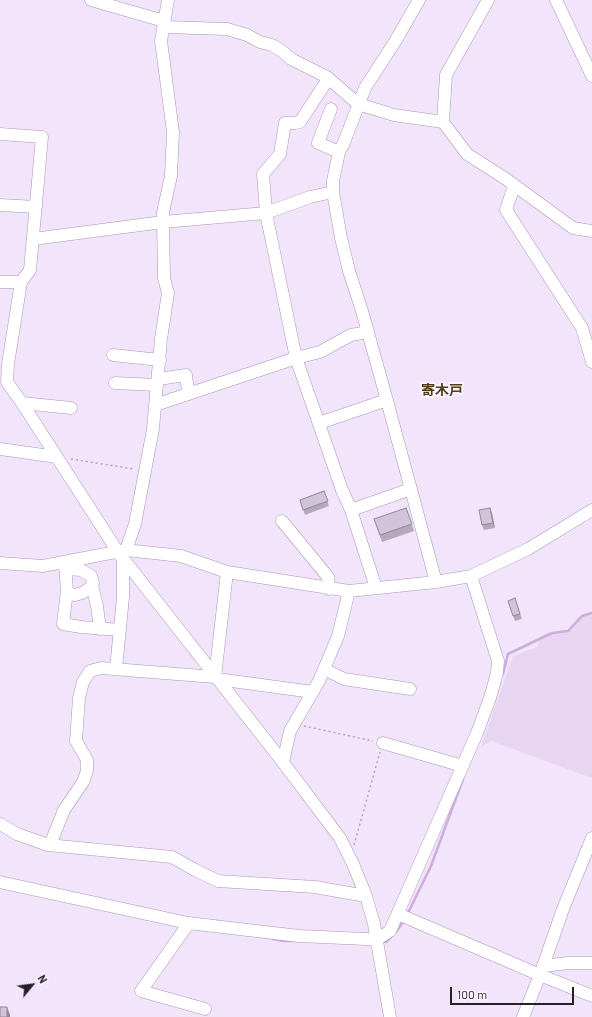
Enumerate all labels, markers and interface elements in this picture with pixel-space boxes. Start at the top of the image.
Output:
district label: 寄木戸 [421,382,463,398]
north arrow [12,965,52,1005]
text: N [35,973,50,985]
scale bar [452,979,576,1005]
text: 100 m [457,987,487,1001]

